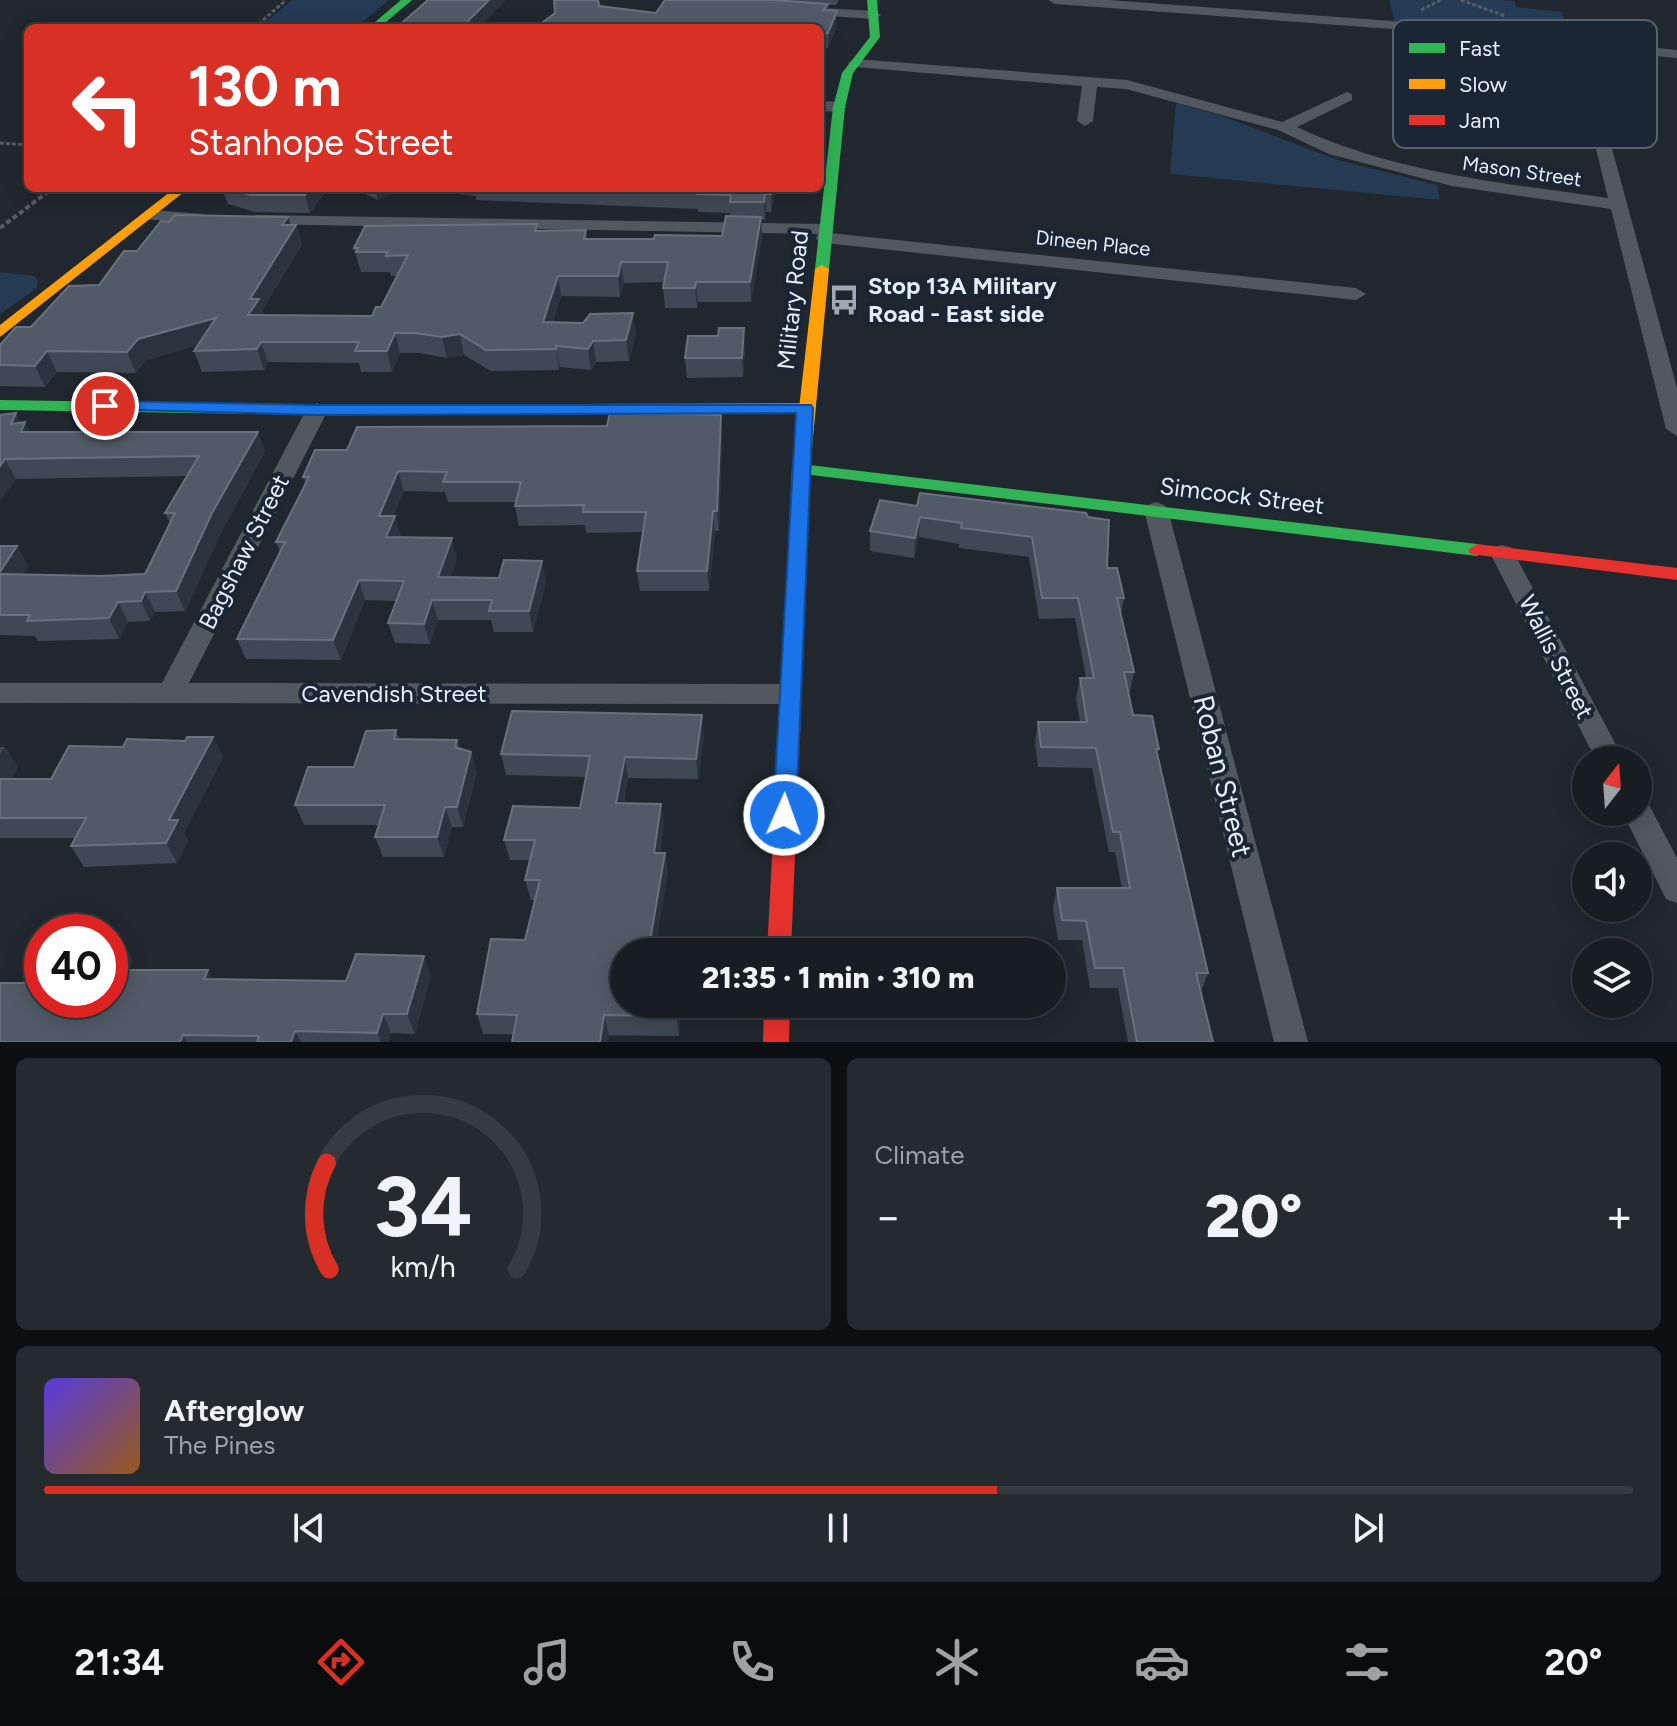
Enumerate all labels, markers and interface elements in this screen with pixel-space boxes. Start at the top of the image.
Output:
legend [1393,20,1657,148]
text: Fast [1459,35,1501,62]
text: 130 m [188,53,341,120]
icon: left [56,56,160,160]
text: Slow [1459,71,1508,98]
text: Jam [1459,107,1500,134]
text: Stanhope Street [188,121,454,164]
street label: Mason Street [1461,151,1583,191]
street label: Dineen Place [1034,225,1152,261]
street label: Military Road [771,229,814,371]
place label: Stop 13A Military Road - East side [868,271,1057,328]
bus stop icon: Stop 13A Military Road - East side [827,283,861,317]
pin [71,372,139,440]
icon: arrive [83,384,127,428]
street label: Bagshaw Street [192,470,295,634]
street label: Simcock Street [1158,471,1326,520]
street label: Wallis Street [1513,590,1600,723]
street label: Cavendish Street [301,679,487,708]
street label: Roban Street [1186,692,1260,860]
north arrow [1572,746,1652,826]
map controls [1572,746,1652,1018]
position arrow [742,773,826,857]
button: sound [1572,842,1652,922]
speed limit sign: 40 [24,914,128,1018]
button: layers [1572,938,1652,1018]
text: 21:35 · 1 min · 310 m [702,959,974,996]
text: Climate [875,1139,964,1171]
text: 34 [374,1157,473,1257]
text: 20° [1205,1180,1302,1252]
text: − [875,1190,902,1243]
text: + [1606,1190,1633,1243]
text: km/h [391,1250,456,1284]
text: Afterglow [164,1392,304,1429]
text: The Pines [164,1429,275,1461]
icon: previous [287,1506,331,1550]
icon: pause [816,1506,860,1550]
icon: next [1346,1506,1390,1550]
icon: directions [313,1634,369,1690]
icon: music [519,1634,575,1690]
icon: phone [724,1634,780,1690]
icon: climate [929,1634,985,1690]
icon: car [1134,1634,1190,1690]
icon: filters [1339,1634,1395,1690]
text: 21:34 [75,1641,164,1684]
text: 20° [1545,1641,1602,1684]

